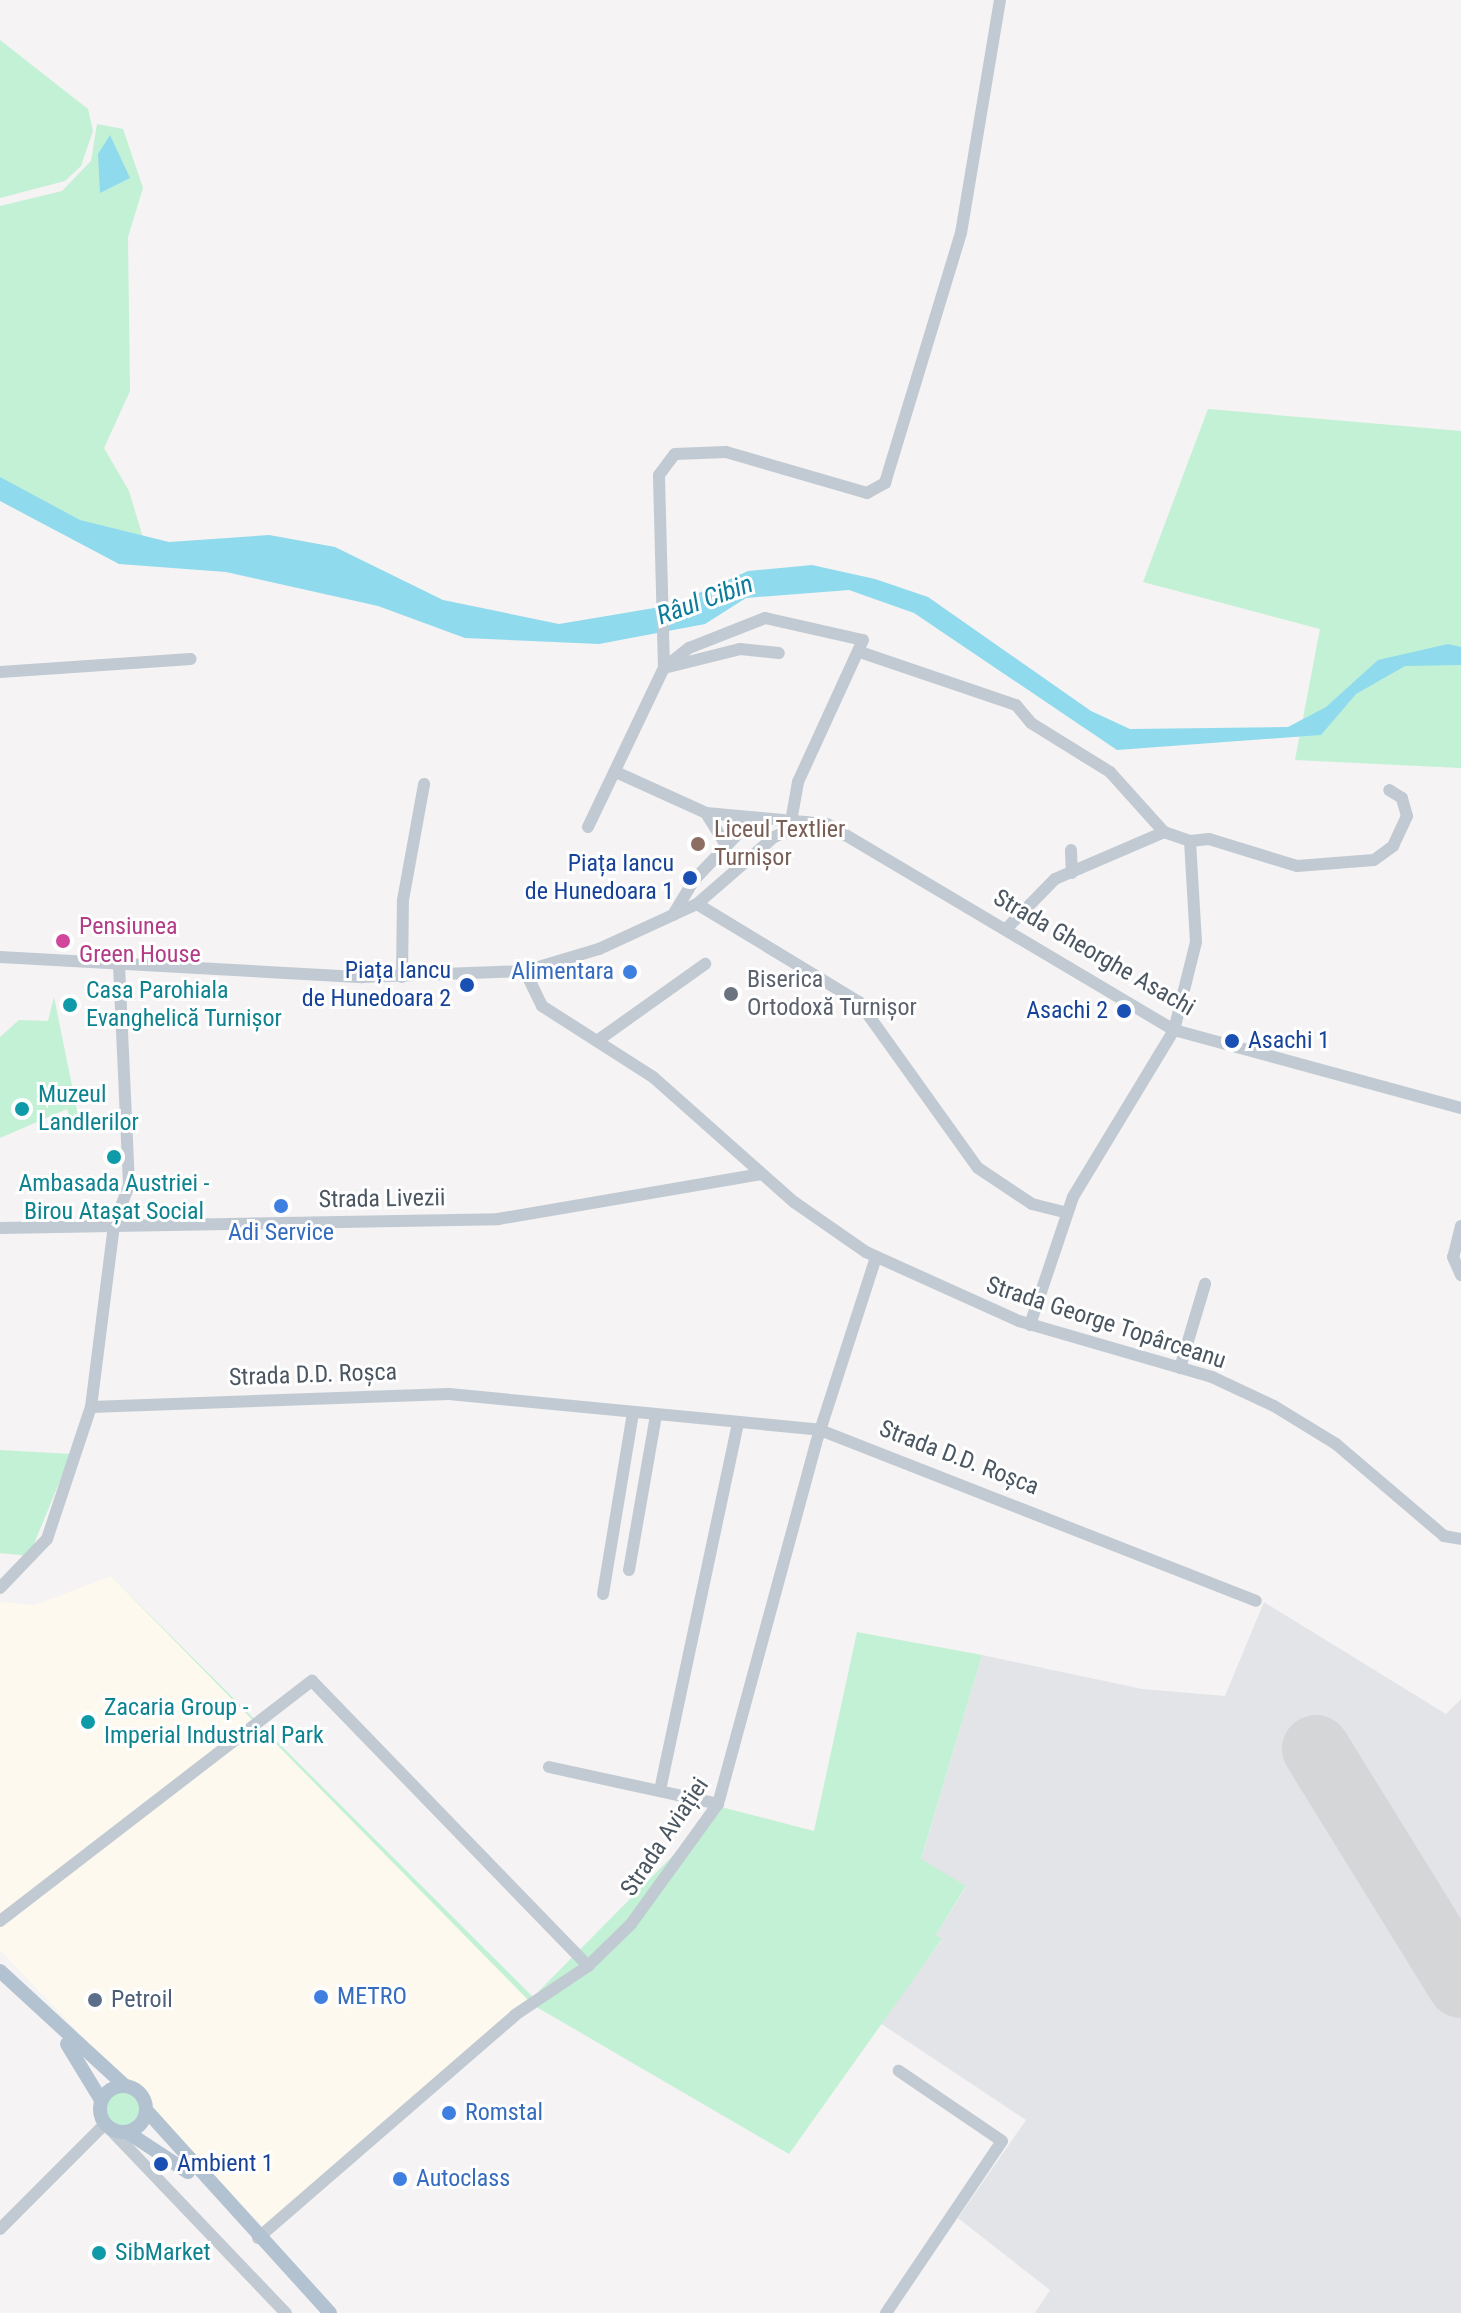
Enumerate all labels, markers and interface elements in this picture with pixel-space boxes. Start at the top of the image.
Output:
water label: Râul Cibin [653,568,757,632]
place label: Liceul Textlier Turnișor [714,816,846,872]
marker: Liceul Textlier Turnișor [689,835,707,853]
place label: Piața Iancu de Hunedoara 1 [525,850,674,906]
marker: Piața Iancu de Hunedoara 1 [681,869,699,887]
street label: Strada Gheorghe Asachi [988,884,1200,1022]
place label: Pensiunea Green House [79,913,201,969]
marker: Pensiunea Green House [54,932,72,950]
place label: Piața Iancu de Hunedoara 2 [302,957,451,1013]
place label: Alimentara [511,958,614,986]
marker: Alimentara [621,963,639,981]
place label: Biserica Ortodoxă Turnișor [747,966,917,1022]
marker: Piața Iancu de Hunedoara 2 [458,976,476,994]
place label: Casa Parohiala Evanghelică Turnișor [86,977,282,1033]
marker: Biserica Ortodoxă Turnișor [722,985,740,1003]
marker: Casa Parohiala Evanghelică Turnișor [61,996,79,1014]
place label: Asachi 2 [1026,997,1108,1025]
marker: Asachi 2 [1115,1002,1133,1020]
place label: Asachi 1 [1248,1027,1330,1055]
marker: Asachi 1 [1223,1032,1241,1050]
place label: Muzeul Landlerilor [38,1081,139,1137]
marker: Muzeul Landlerilor [13,1100,31,1118]
marker: Ambasada Austriei - Birou Atașat Social [105,1148,123,1166]
place label: Ambasada Austriei - Birou Atașat Social [19,1170,209,1226]
street label: Strada Livezii [318,1183,446,1215]
marker: Adi Service [272,1197,290,1215]
place label: Adi Service [228,1219,334,1247]
street label: Strada George Topârceanu [982,1271,1230,1375]
street label: Strada D.D. Roșca [228,1358,398,1392]
street label: Strada D.D. Roșca [875,1414,1043,1502]
place label: Zacaria Group - Imperial Industrial Park [104,1694,324,1750]
marker: Zacaria Group - Imperial Industrial Park [79,1713,97,1731]
street label: Strada Aviației [615,1772,715,1902]
place label: METRO [337,1983,407,2011]
place label: Petroil [111,1986,173,2014]
marker: METRO [312,1988,330,2006]
marker: Petroil [86,1991,104,2009]
place label: Romstal [465,2099,543,2127]
marker: Romstal [440,2104,458,2122]
place label: Ambient 1 [177,2150,274,2178]
marker: Ambient 1 [152,2155,170,2173]
place label: Autoclass [416,2165,510,2193]
marker: Autoclass [391,2170,409,2188]
place label: SibMarket [115,2239,211,2267]
marker: SibMarket [90,2244,108,2262]

